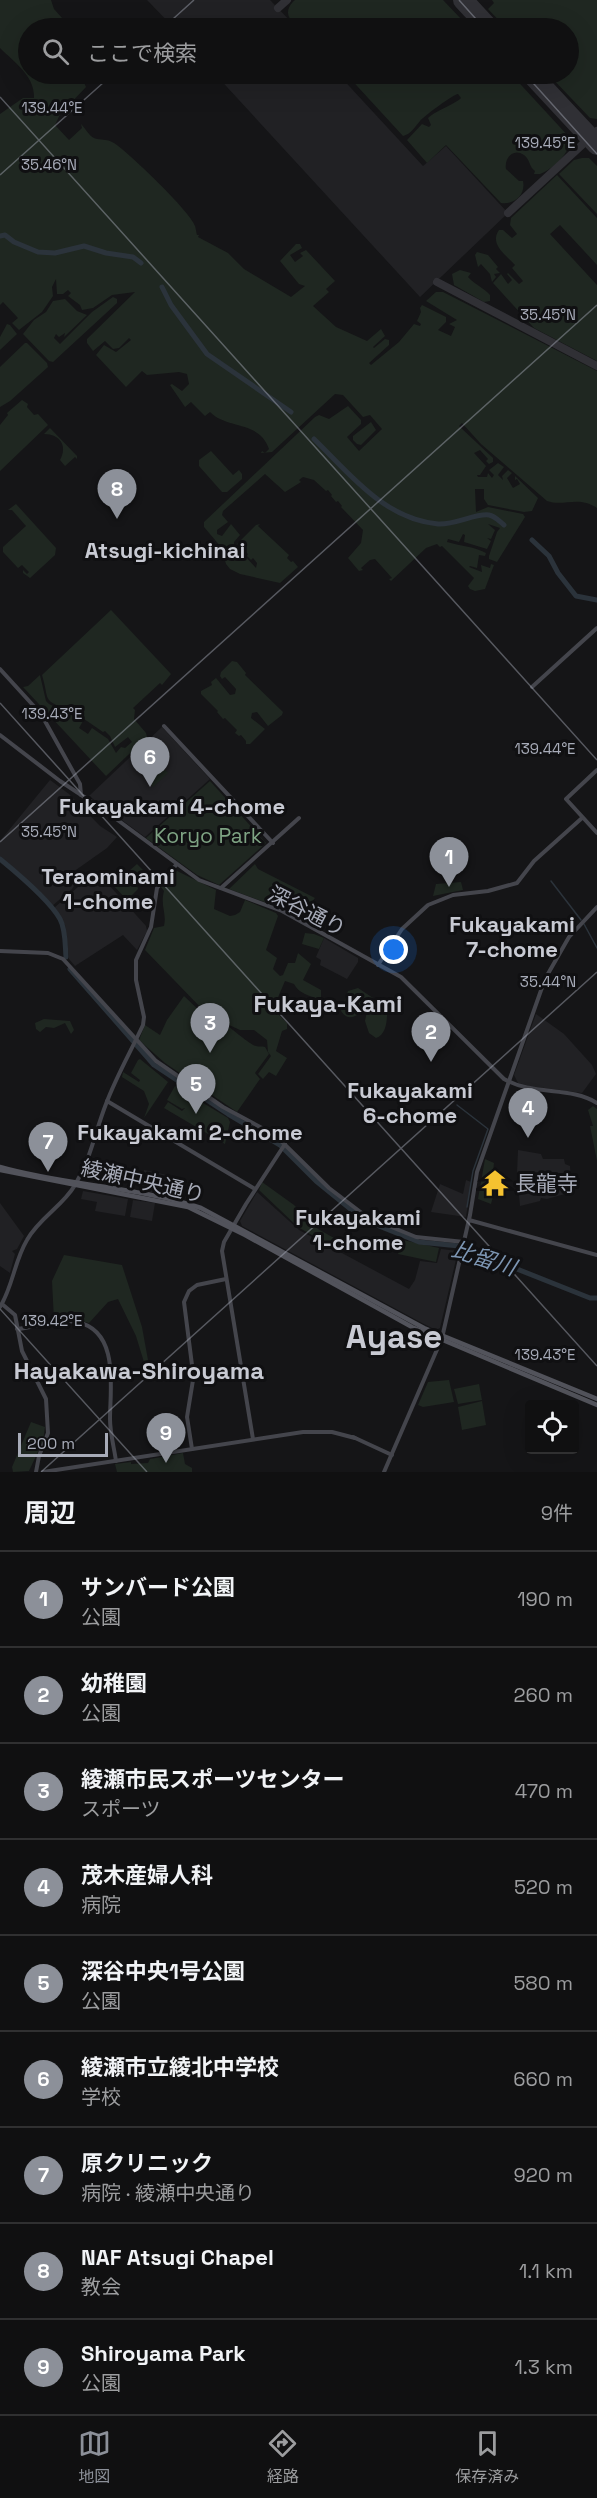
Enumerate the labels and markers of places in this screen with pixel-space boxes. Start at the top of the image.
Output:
pin: 8 [98,470,136,519]
pin: 6 [130,738,170,787]
pin: 1 [430,838,468,887]
pin: 3 [190,1004,230,1053]
pin: 2 [412,1012,450,1062]
pin: 5 [176,1064,216,1114]
pin: 4 [508,1088,548,1138]
pin: 7 [28,1122,68,1172]
temple icon: 長龍寺 [480,1168,510,1198]
place label: 長龍寺 [515,1170,578,1197]
pin: 9 [146,1414,186,1463]

